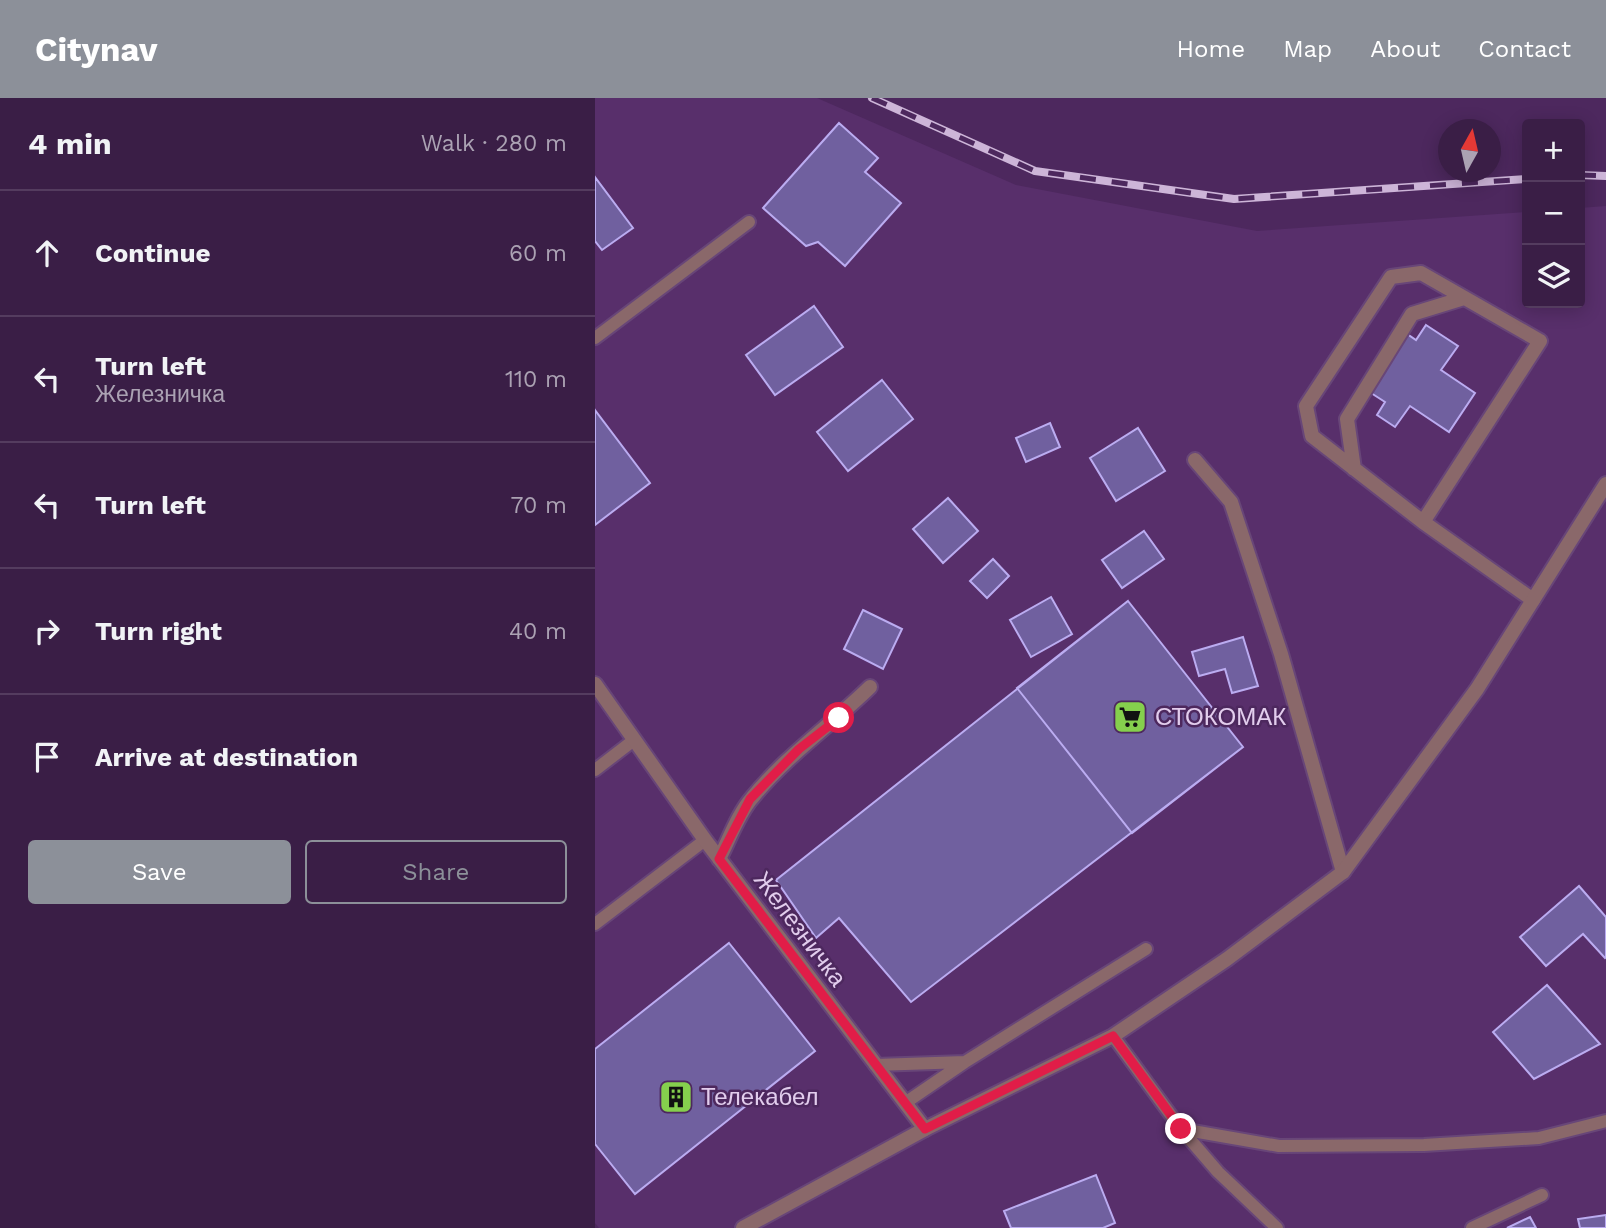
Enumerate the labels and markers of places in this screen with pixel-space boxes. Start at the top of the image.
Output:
supermarket icon: СТОКОМАК [1111,698,1149,736]
place label: СТОКОМАК [1155,703,1286,731]
building icon: Телекабел [657,1078,695,1116]
place label: Телекабел [701,1083,819,1111]

